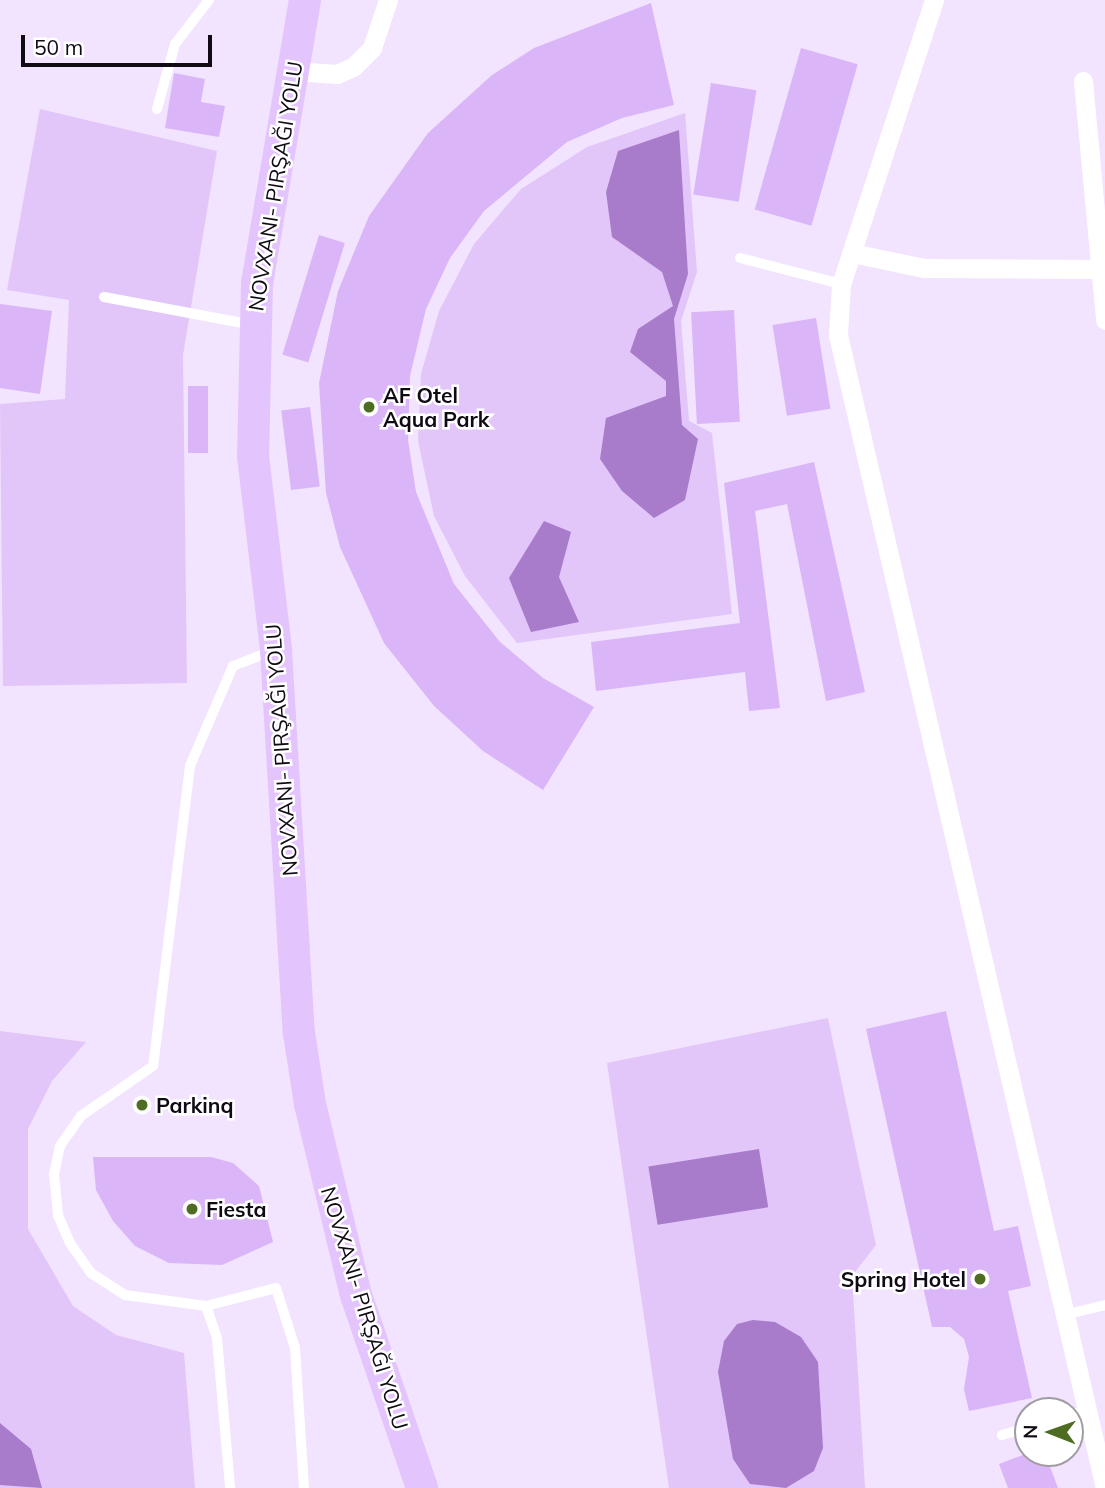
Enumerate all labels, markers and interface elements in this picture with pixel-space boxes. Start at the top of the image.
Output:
scale bar [24,21,215,65]
text: 50 m [34,34,83,60]
street label: NOVXANI- PIRŞAĞI YOLU [243,59,307,313]
place label: AF Otel Aqua Park [383,382,489,432]
marker: AF Otel Aqua Park [361,399,377,415]
street label: NOVXANI- PIRŞAĞI YOLU [260,623,302,877]
place label: Parkinq [156,1092,234,1118]
marker: Parkinq [134,1097,150,1113]
street label: NOVXANI- PIRŞAĞI YOLU [316,1184,414,1432]
place label: Fiesta [206,1196,266,1222]
marker: Fiesta [184,1201,200,1217]
place label: Spring Hotel [841,1266,966,1292]
marker: Spring Hotel [972,1271,988,1287]
north arrow [1014,1397,1084,1467]
text: N [1018,1424,1042,1439]

